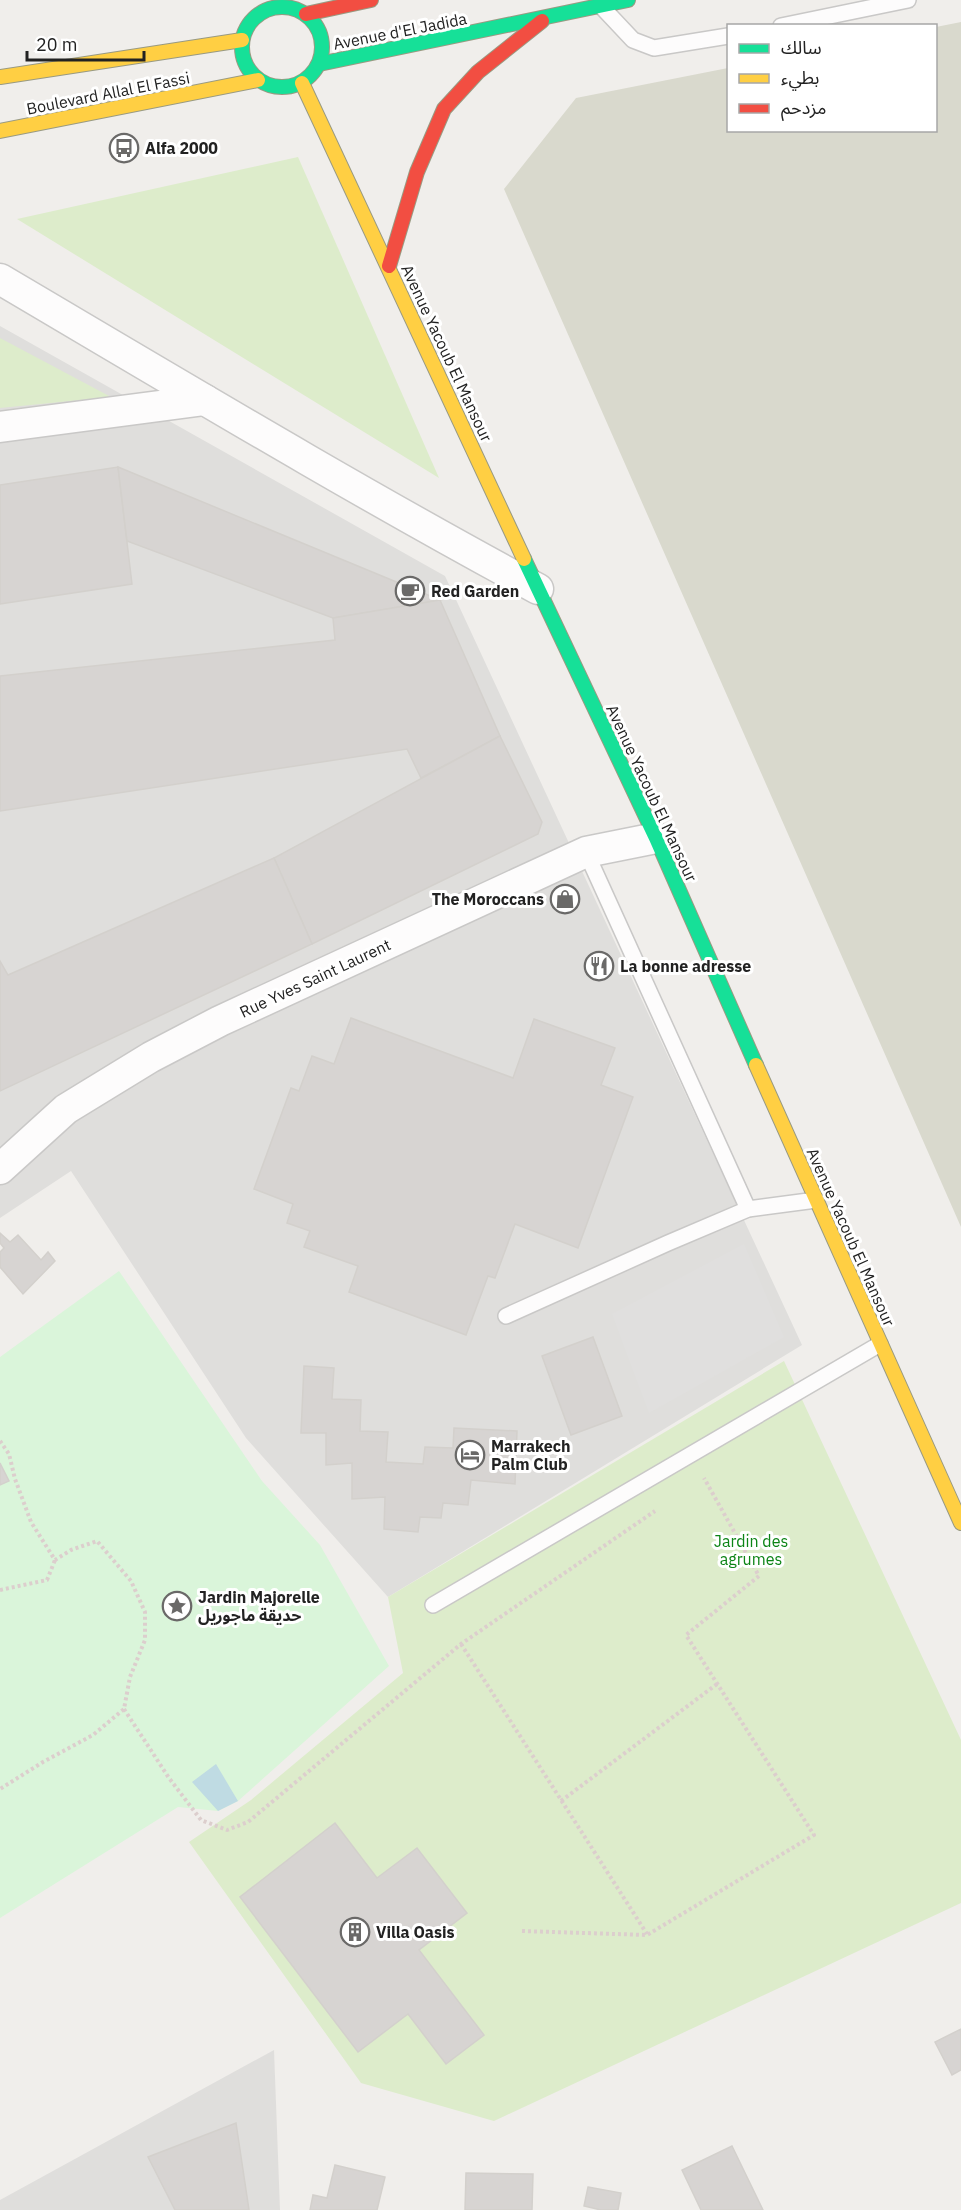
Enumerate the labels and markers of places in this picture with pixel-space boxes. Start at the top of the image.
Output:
bus stop icon: Alfa 2000 [108,132,140,164]
place label: Alfa 2000 [145,138,218,158]
cafe icon: Red Garden [394,575,426,607]
place label: Red Garden [431,581,519,601]
shop icon: The Moroccans [549,883,581,915]
place label: The Moroccans [432,889,544,909]
restaurant icon: La bonne adresse [583,950,615,982]
place label: La bonne adresse [620,956,751,976]
place label: Marrakech Palm Club [491,1436,571,1474]
hotel icon: Marrakech Palm Club [454,1439,486,1471]
place label: Jardin Majorelle حديقة ماجوريل [198,1587,320,1625]
place icon: Jardin Majorelle حديقة ماجوريل [161,1590,193,1622]
building icon: Villa Oasis [339,1916,371,1948]
place label: Villa Oasis [376,1922,455,1942]

